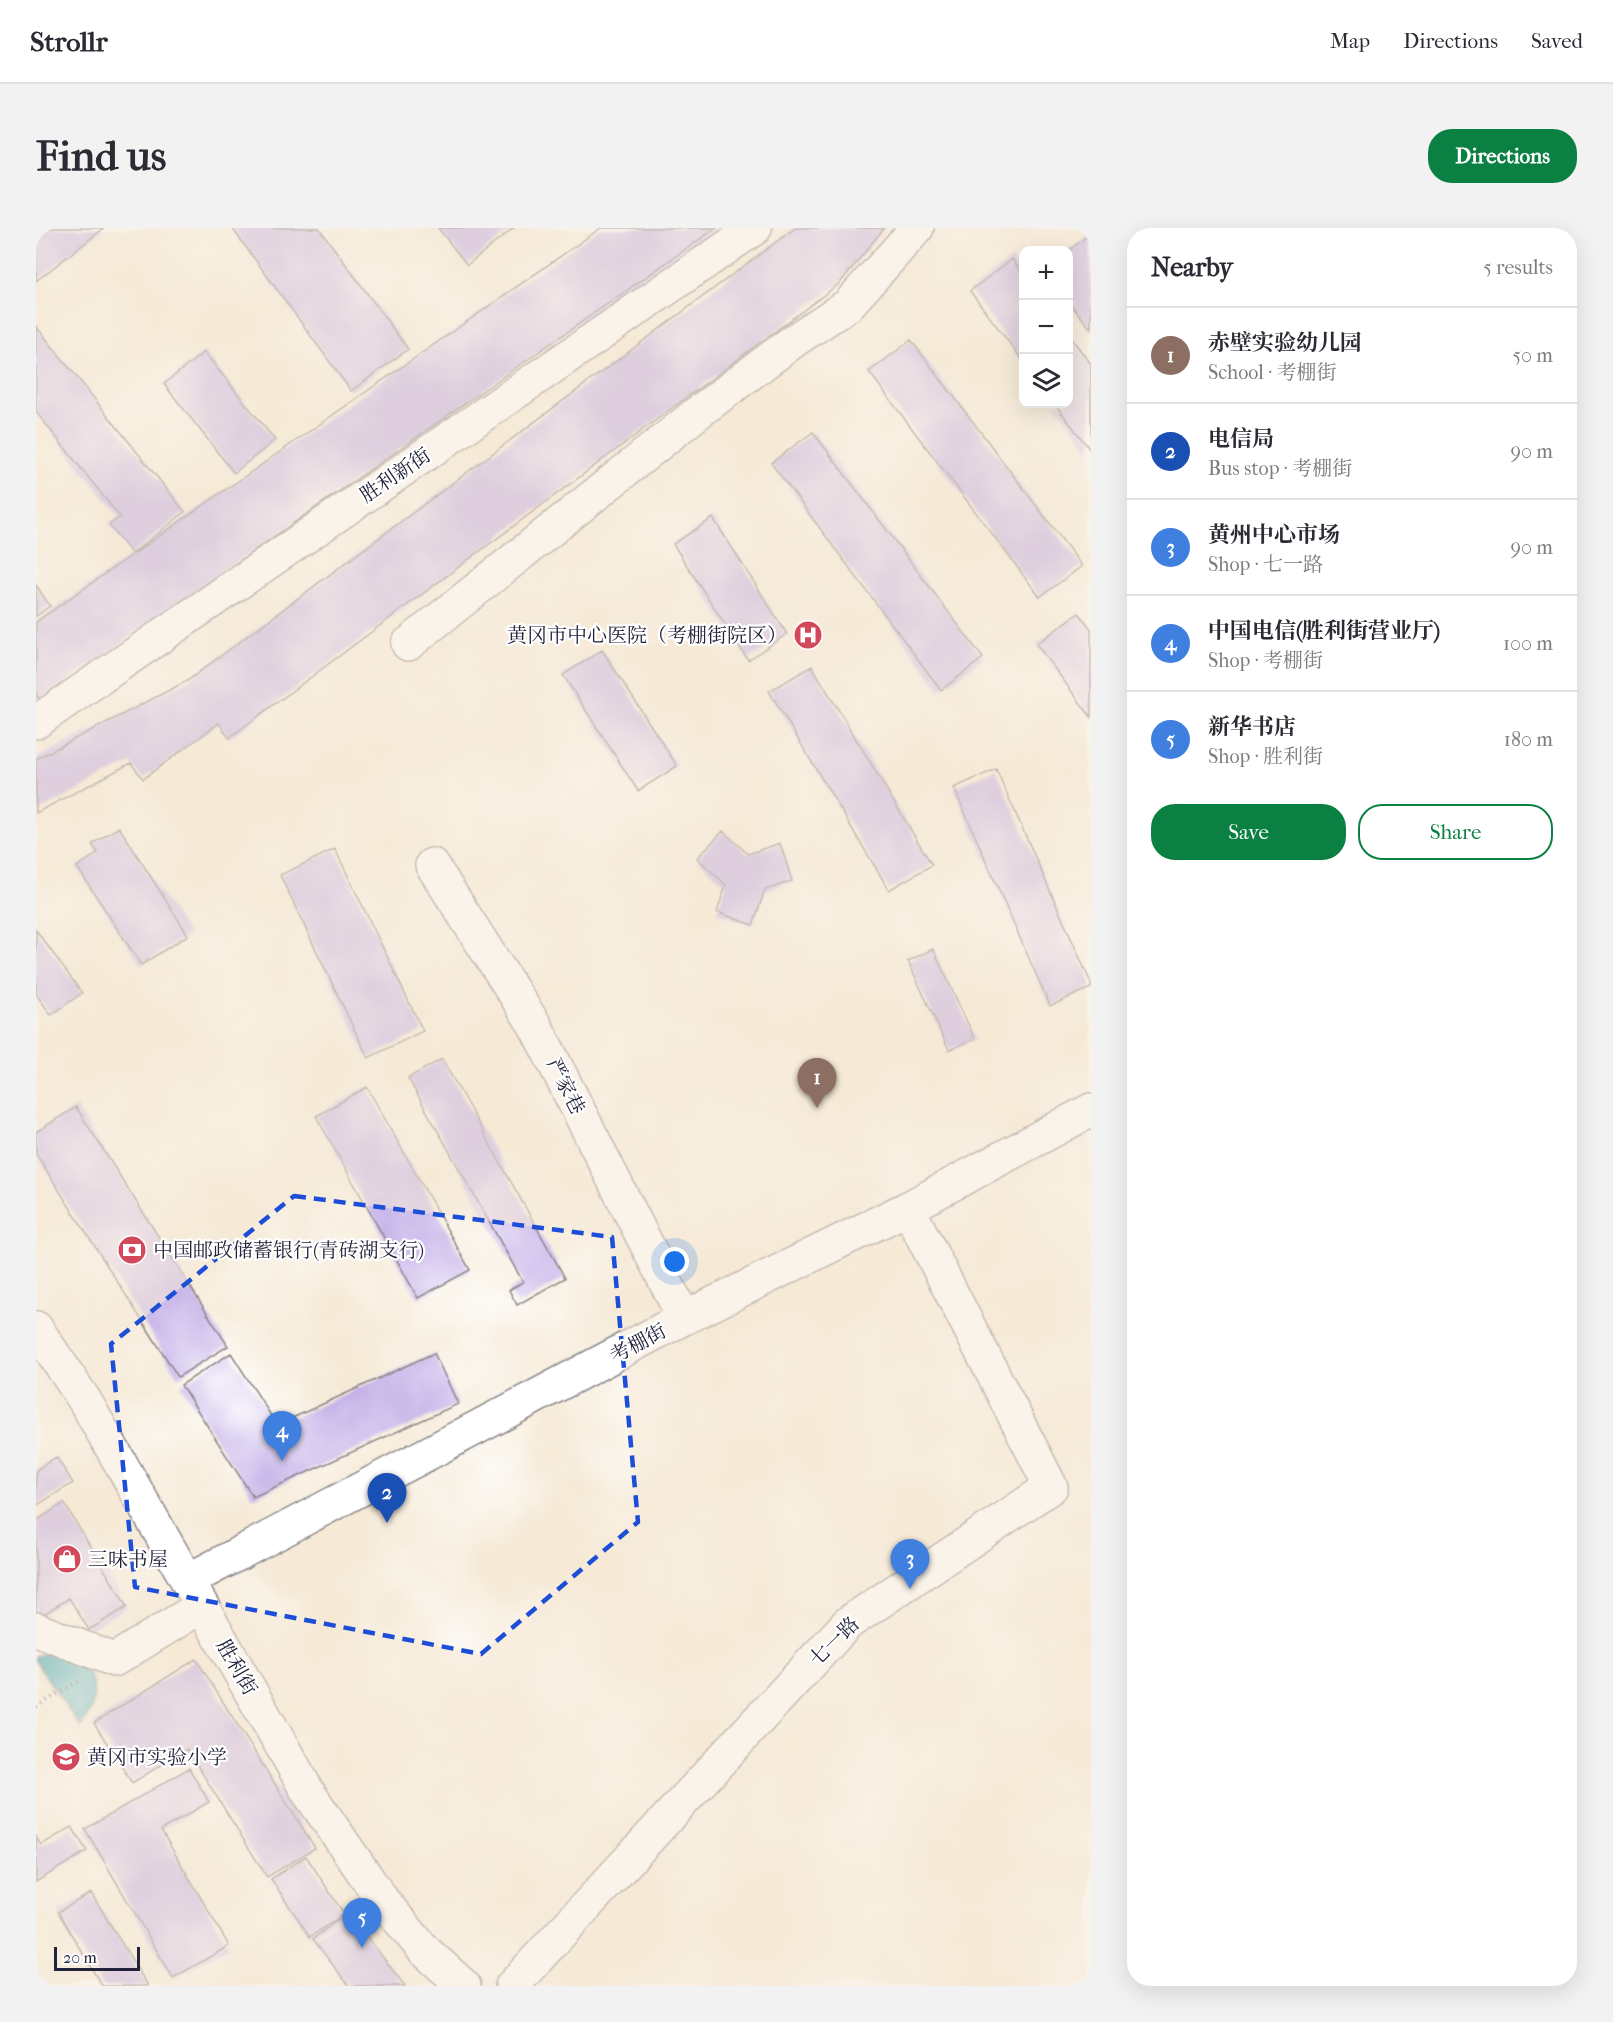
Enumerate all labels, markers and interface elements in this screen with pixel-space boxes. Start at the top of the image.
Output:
text: Strollr [30,25,108,58]
text: Map [1330,29,1370,53]
text: Directions [1403,29,1498,53]
text: Saved [1531,29,1583,53]
button: Directions [1428,129,1577,183]
text: Find us [36,132,166,181]
map controls [1019,246,1073,408]
button: + [1019,246,1073,300]
text: Nearby [1151,252,1233,283]
text: 5 results [1483,256,1553,279]
button: − [1019,300,1073,354]
text: 赤壁实验幼儿园 [1208,330,1362,356]
text: 1 [1167,344,1174,367]
text: 50 m [1512,344,1553,367]
button: layers [1019,354,1073,408]
text: School · 考棚街 [1208,361,1337,384]
text: 电信局 [1208,426,1274,452]
text: 2 [1165,440,1176,463]
text: 90 m [1511,440,1553,463]
street label: 胜利新街 [356,444,435,507]
text: Bus stop · 考棚街 [1208,457,1352,480]
text: 黄州中心市场 [1208,522,1340,548]
text: 3 [1166,536,1175,559]
text: 90 m [1511,536,1553,559]
text: Shop · 七一路 [1208,553,1323,576]
text: 中国电信(胜利街营业厅) [1208,618,1440,644]
hospital icon: 黄冈市中心医院（考棚街院区） [792,619,824,651]
place label: 黄冈市中心医院（考棚街院区） [507,624,787,647]
text: 4 [1165,632,1176,655]
text: 100 m [1503,632,1553,655]
text: Shop · 考棚街 [1208,649,1323,672]
text: 新华书店 [1208,714,1296,740]
text: 5 [1166,728,1175,751]
text: 180 m [1504,728,1553,751]
text: Shop · 胜利街 [1208,745,1323,768]
button: Save [1151,804,1346,860]
button: Share [1358,804,1553,860]
street label: 严家巷 [542,1054,589,1118]
pin: 1 [798,1058,836,1108]
bank icon: 中国邮政储蓄银行(青砖湖支行) [116,1234,148,1266]
place label: 中国邮政储蓄银行(青砖湖支行) [153,1239,424,1262]
your location [660,1247,689,1276]
street label: 考棚街 [606,1319,670,1368]
pin: 4 [262,1412,302,1461]
pin: 2 [368,1474,406,1523]
pin: 3 [890,1540,930,1589]
shop icon: 三味书屋 [51,1543,83,1575]
place label: 三味书屋 [88,1548,168,1571]
street label: 七一路 [805,1612,864,1670]
street label: 胜利街 [212,1636,262,1699]
school or university icon: 黄冈市实验小学 [50,1741,82,1773]
place label: 黄冈市实验小学 [87,1746,227,1769]
pin: 5 [342,1898,382,1948]
scale bar [54,1944,140,1972]
text: 20 m [63,1948,97,1967]

